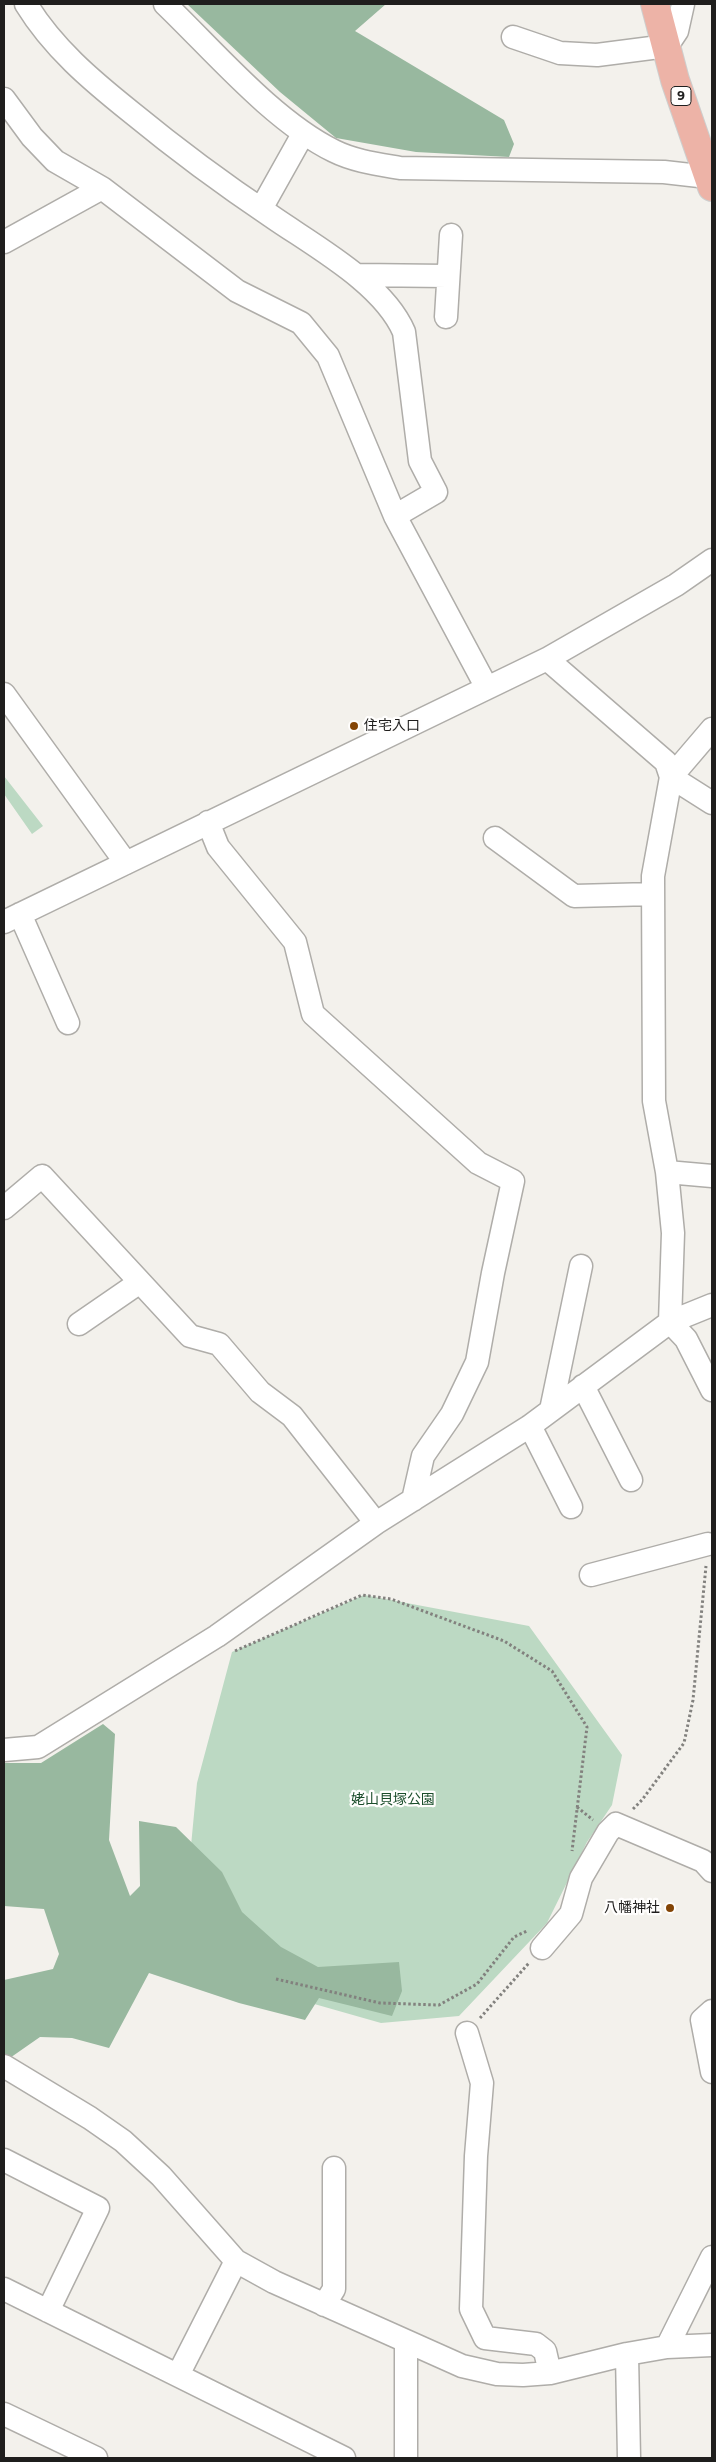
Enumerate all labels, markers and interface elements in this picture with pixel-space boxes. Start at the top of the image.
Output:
road number: 9 [671,86,691,105]
place label: 住宅入口 [364,718,420,734]
marker: 住宅入口 [348,720,360,732]
park label: 姥山貝塚公園 [351,1792,435,1808]
place label: 八幡神社 [604,1900,660,1916]
marker: 八幡神社 [664,1902,676,1914]

